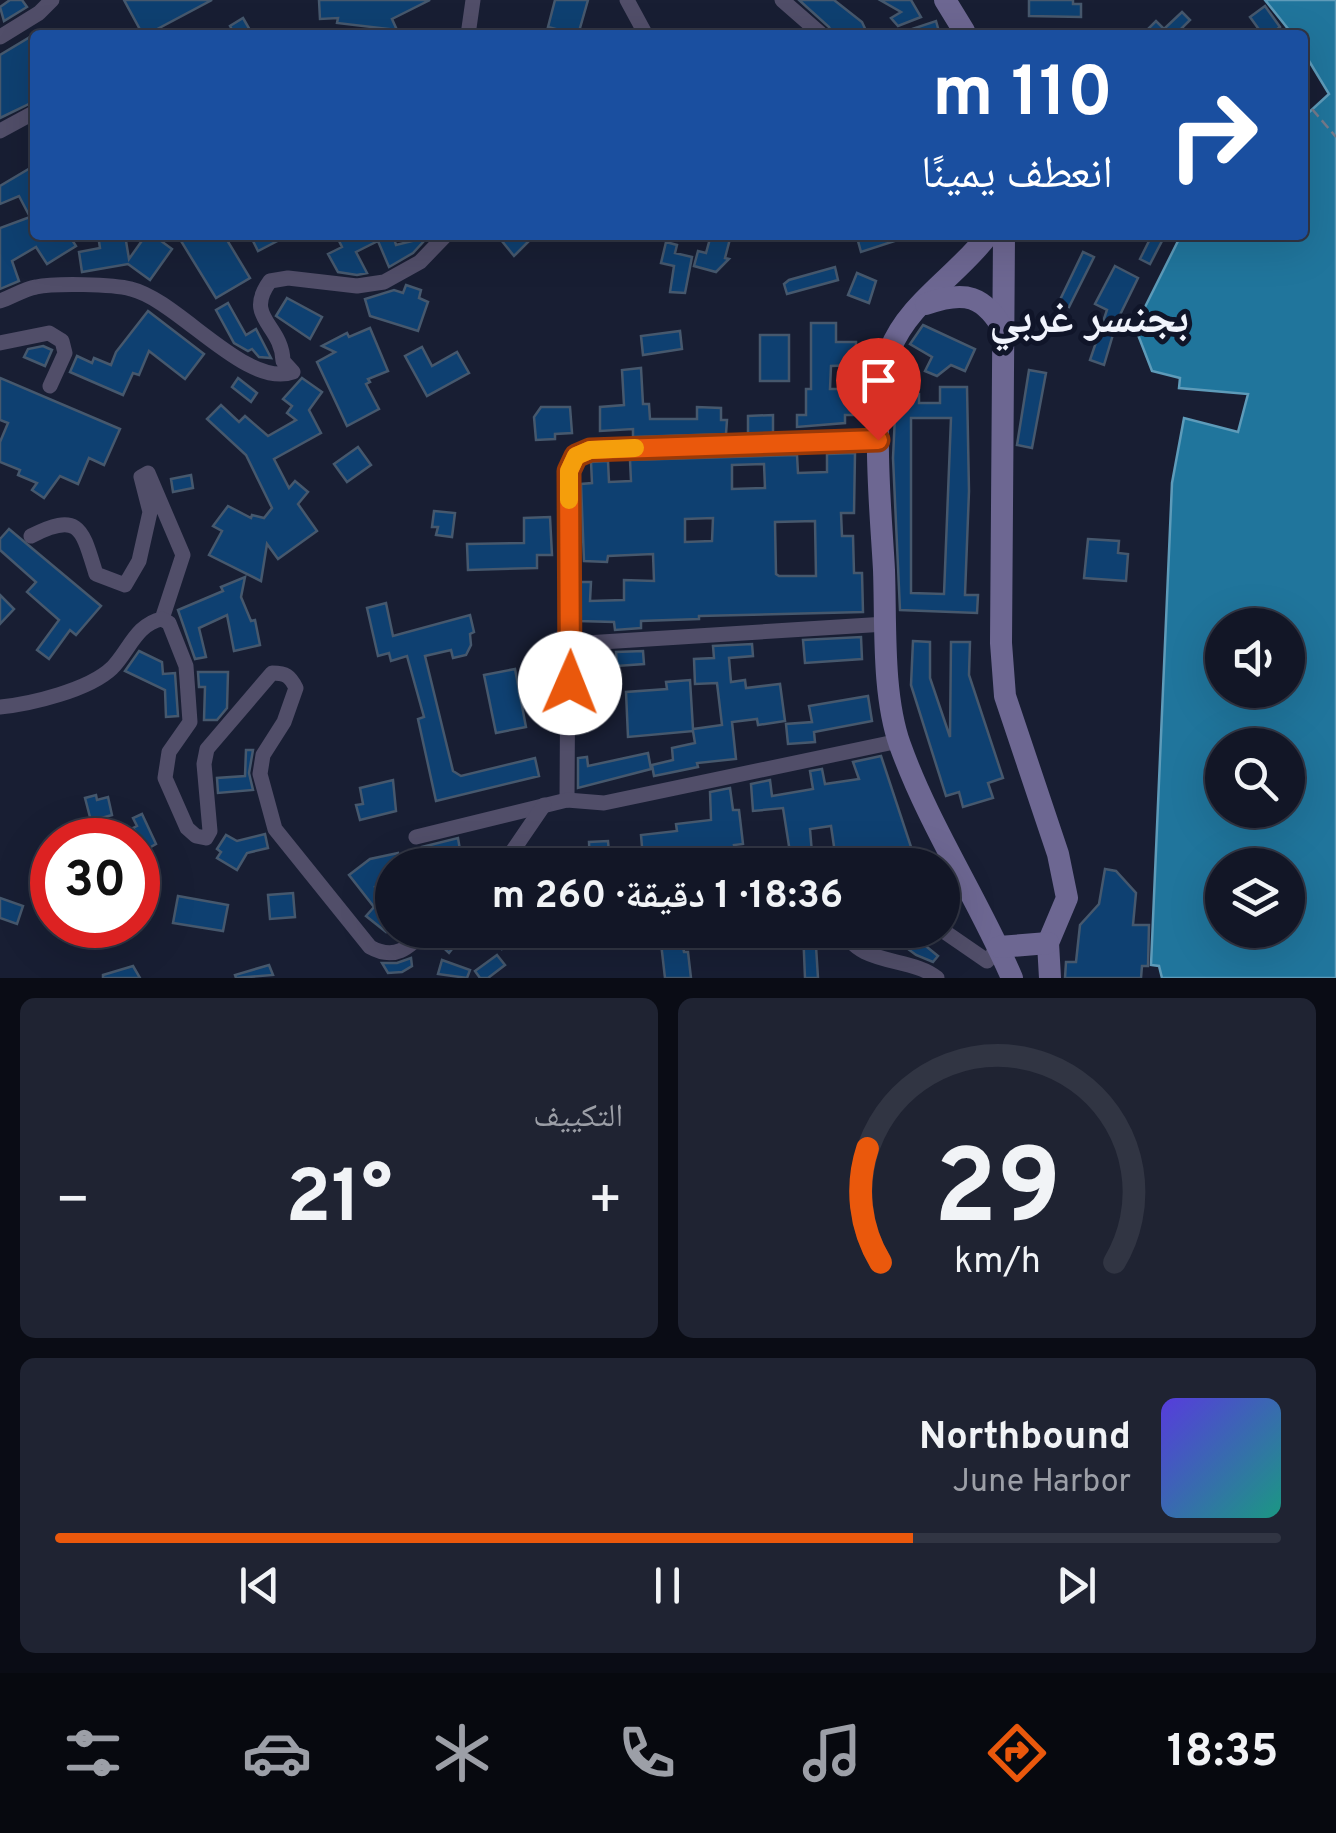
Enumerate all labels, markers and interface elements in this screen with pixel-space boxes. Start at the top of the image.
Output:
text: 110 m [932,52,1113,141]
icon: right [1148,70,1278,200]
text: انعطف يمينًا [921,147,1113,204]
district label: بجنسر غربي [989,292,1189,352]
pin [836,338,921,441]
icon: arrive [851,353,906,408]
map controls [1205,608,1305,948]
button: sound [1205,608,1305,708]
position arrow [518,631,622,735]
button: search [1205,728,1305,828]
speed limit sign: 30 [30,818,160,948]
button: layers [1205,848,1305,948]
text: 18:36 · 1 دقيقة · 260 m [492,873,843,922]
text: التكييف [533,1098,623,1138]
text: 29 [933,1128,1061,1260]
text: 21° [285,1154,393,1249]
text: − [55,1168,90,1238]
text: + [588,1168,623,1238]
text: km/h [954,1240,1040,1286]
text: Northbound [919,1414,1131,1463]
text: June Harbor [952,1463,1131,1503]
icon: previous [232,1558,287,1613]
icon: pause [640,1558,695,1613]
icon: next [1049,1558,1104,1613]
icon: filters [58,1718,128,1788]
icon: car [242,1718,312,1788]
icon: climate [427,1718,497,1788]
icon: phone [612,1718,682,1788]
icon: music [797,1718,867,1788]
icon: directions [982,1718,1052,1788]
text: 18:35 [1167,1725,1279,1782]

